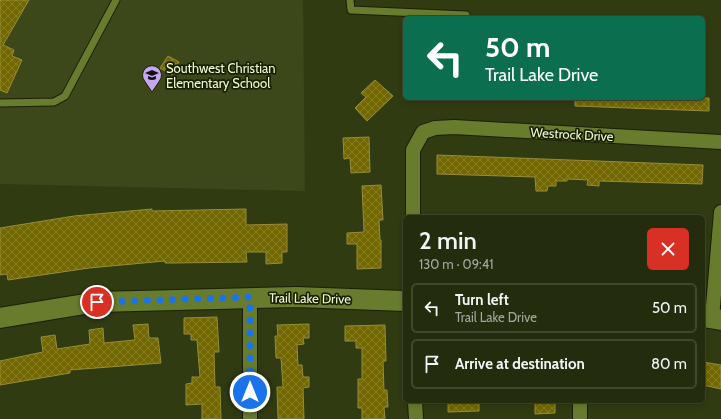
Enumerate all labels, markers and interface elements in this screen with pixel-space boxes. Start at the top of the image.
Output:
text: 50 m [485,30,550,64]
icon: left [419,32,471,84]
place label: Southwest Christian Elementary School [166,60,276,91]
school or university icon: Southwest Christian Elementary School [141,64,163,92]
text: Trail Lake Drive [485,64,598,86]
street label: Westrock Drive [530,124,614,144]
text: 2 min [419,226,477,255]
button: close [647,228,689,270]
text: 130 m · 09:41 [419,256,494,272]
pin [80,285,114,319]
street label: Trail Lake Drive [269,289,351,307]
icon: arrive [86,291,108,313]
text: Turn left [455,291,509,309]
icon: left [421,297,443,319]
text: 50 m [652,299,687,317]
text: Trail Lake Drive [455,309,537,325]
icon: arrive [421,353,443,375]
text: Arrive at destination [455,355,585,373]
text: 80 m [651,355,687,373]
position arrow [229,371,271,413]

